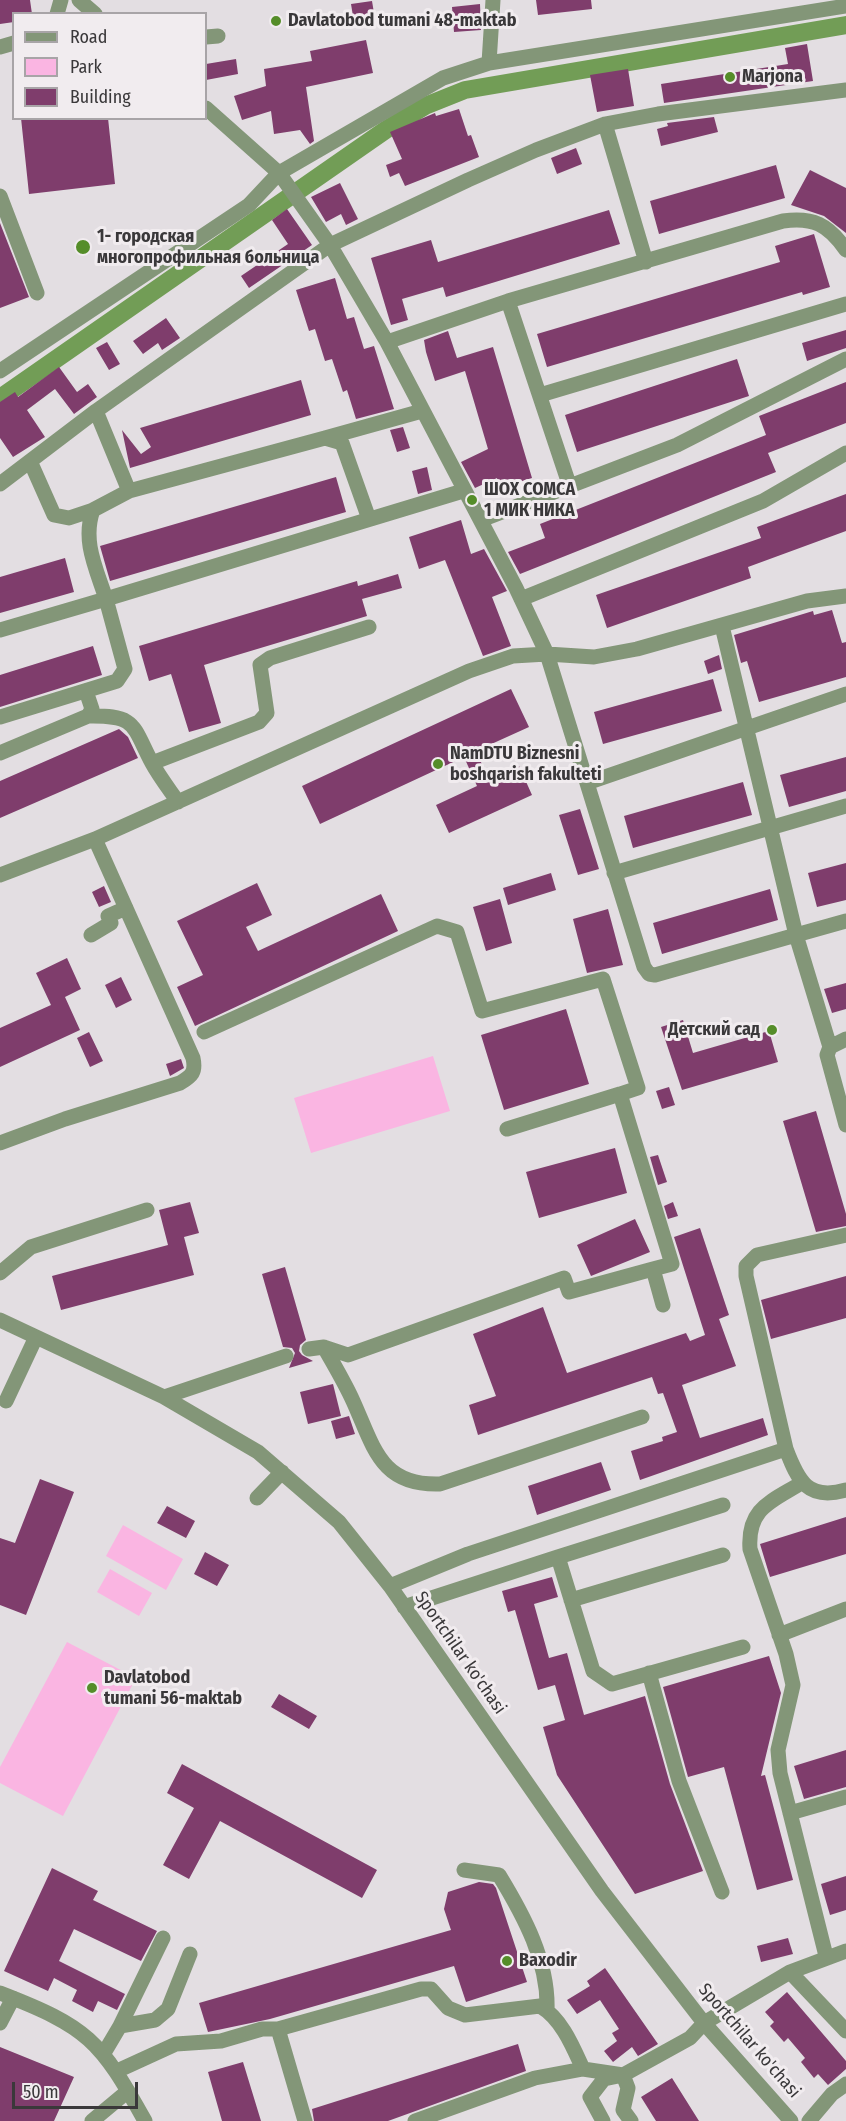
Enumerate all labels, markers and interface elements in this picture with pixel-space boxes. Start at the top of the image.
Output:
place label: Davlatobod tumani 48-maktab [288,10,516,32]
legend [12,12,207,120]
marker: Davlatobod tumani 48-maktab [269,14,283,28]
text: Road [70,26,107,48]
text: Park [70,56,102,78]
place label: Marjona [742,66,803,88]
marker: Marjona [723,70,737,84]
text: Building [70,86,131,108]
place label: 1- городская многопрофильная больница [97,226,319,268]
marker: 1- городская многопрофильная больница [74,238,92,256]
place label: ШОХ СОМСА 1 МИК НИКА [484,479,575,522]
marker: ШОХ СОМСА 1 МИК НИКА [465,493,479,507]
place label: NamDTU Biznesni boshqarish fakulteti [450,743,602,786]
marker: NamDTU Biznesni boshqarish fakulteti [431,757,445,771]
place label: Детский сад [668,1019,760,1041]
marker: Детский сад [765,1023,779,1037]
street label: Sportchilar ko'chasi [410,1588,510,1718]
place label: Davlatobod tumani 56-maktab [104,1667,242,1710]
marker: Davlatobod tumani 56-maktab [85,1681,99,1695]
place label: Baxodir [519,1950,577,1972]
marker: Baxodir [500,1954,514,1968]
street label: Sportchilar ko'chasi [693,1979,805,2103]
scale bar [15,2070,141,2108]
text: 50 m [23,2081,59,2103]

